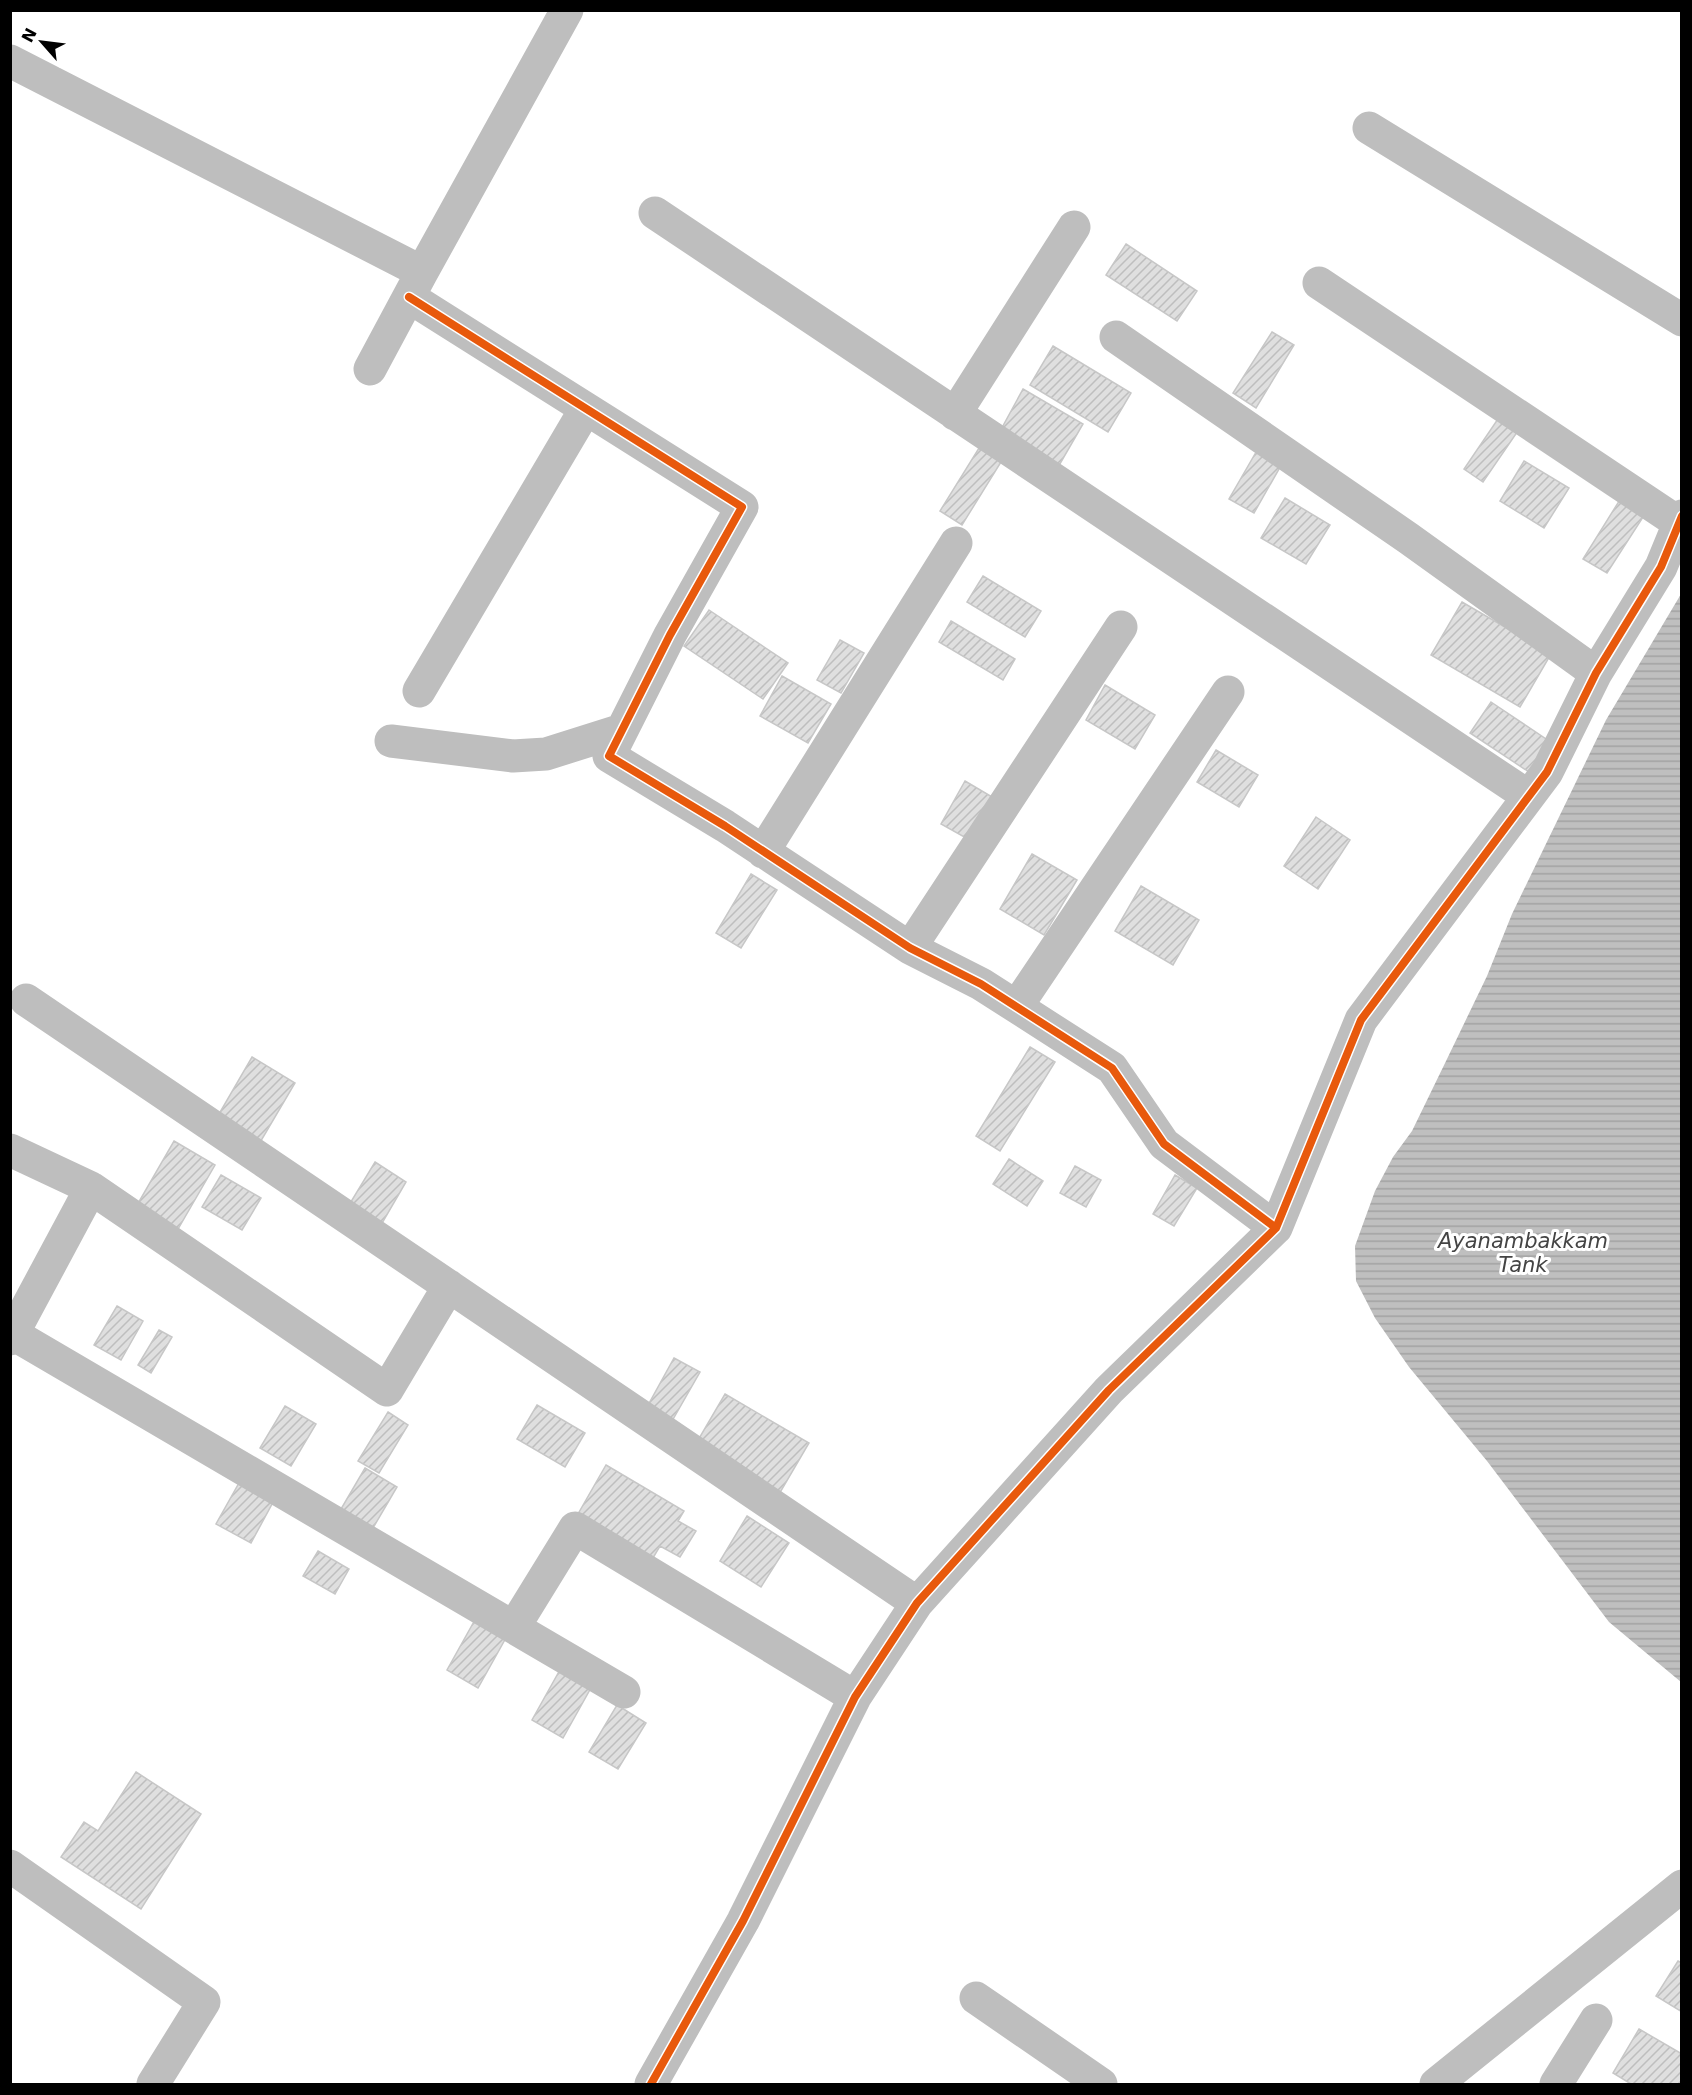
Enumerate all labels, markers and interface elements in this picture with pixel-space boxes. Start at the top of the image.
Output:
north arrow [12,12,72,72]
text: N [18,25,41,46]
water label: Ayanambakkam Tank [1436,1229,1608,1277]

